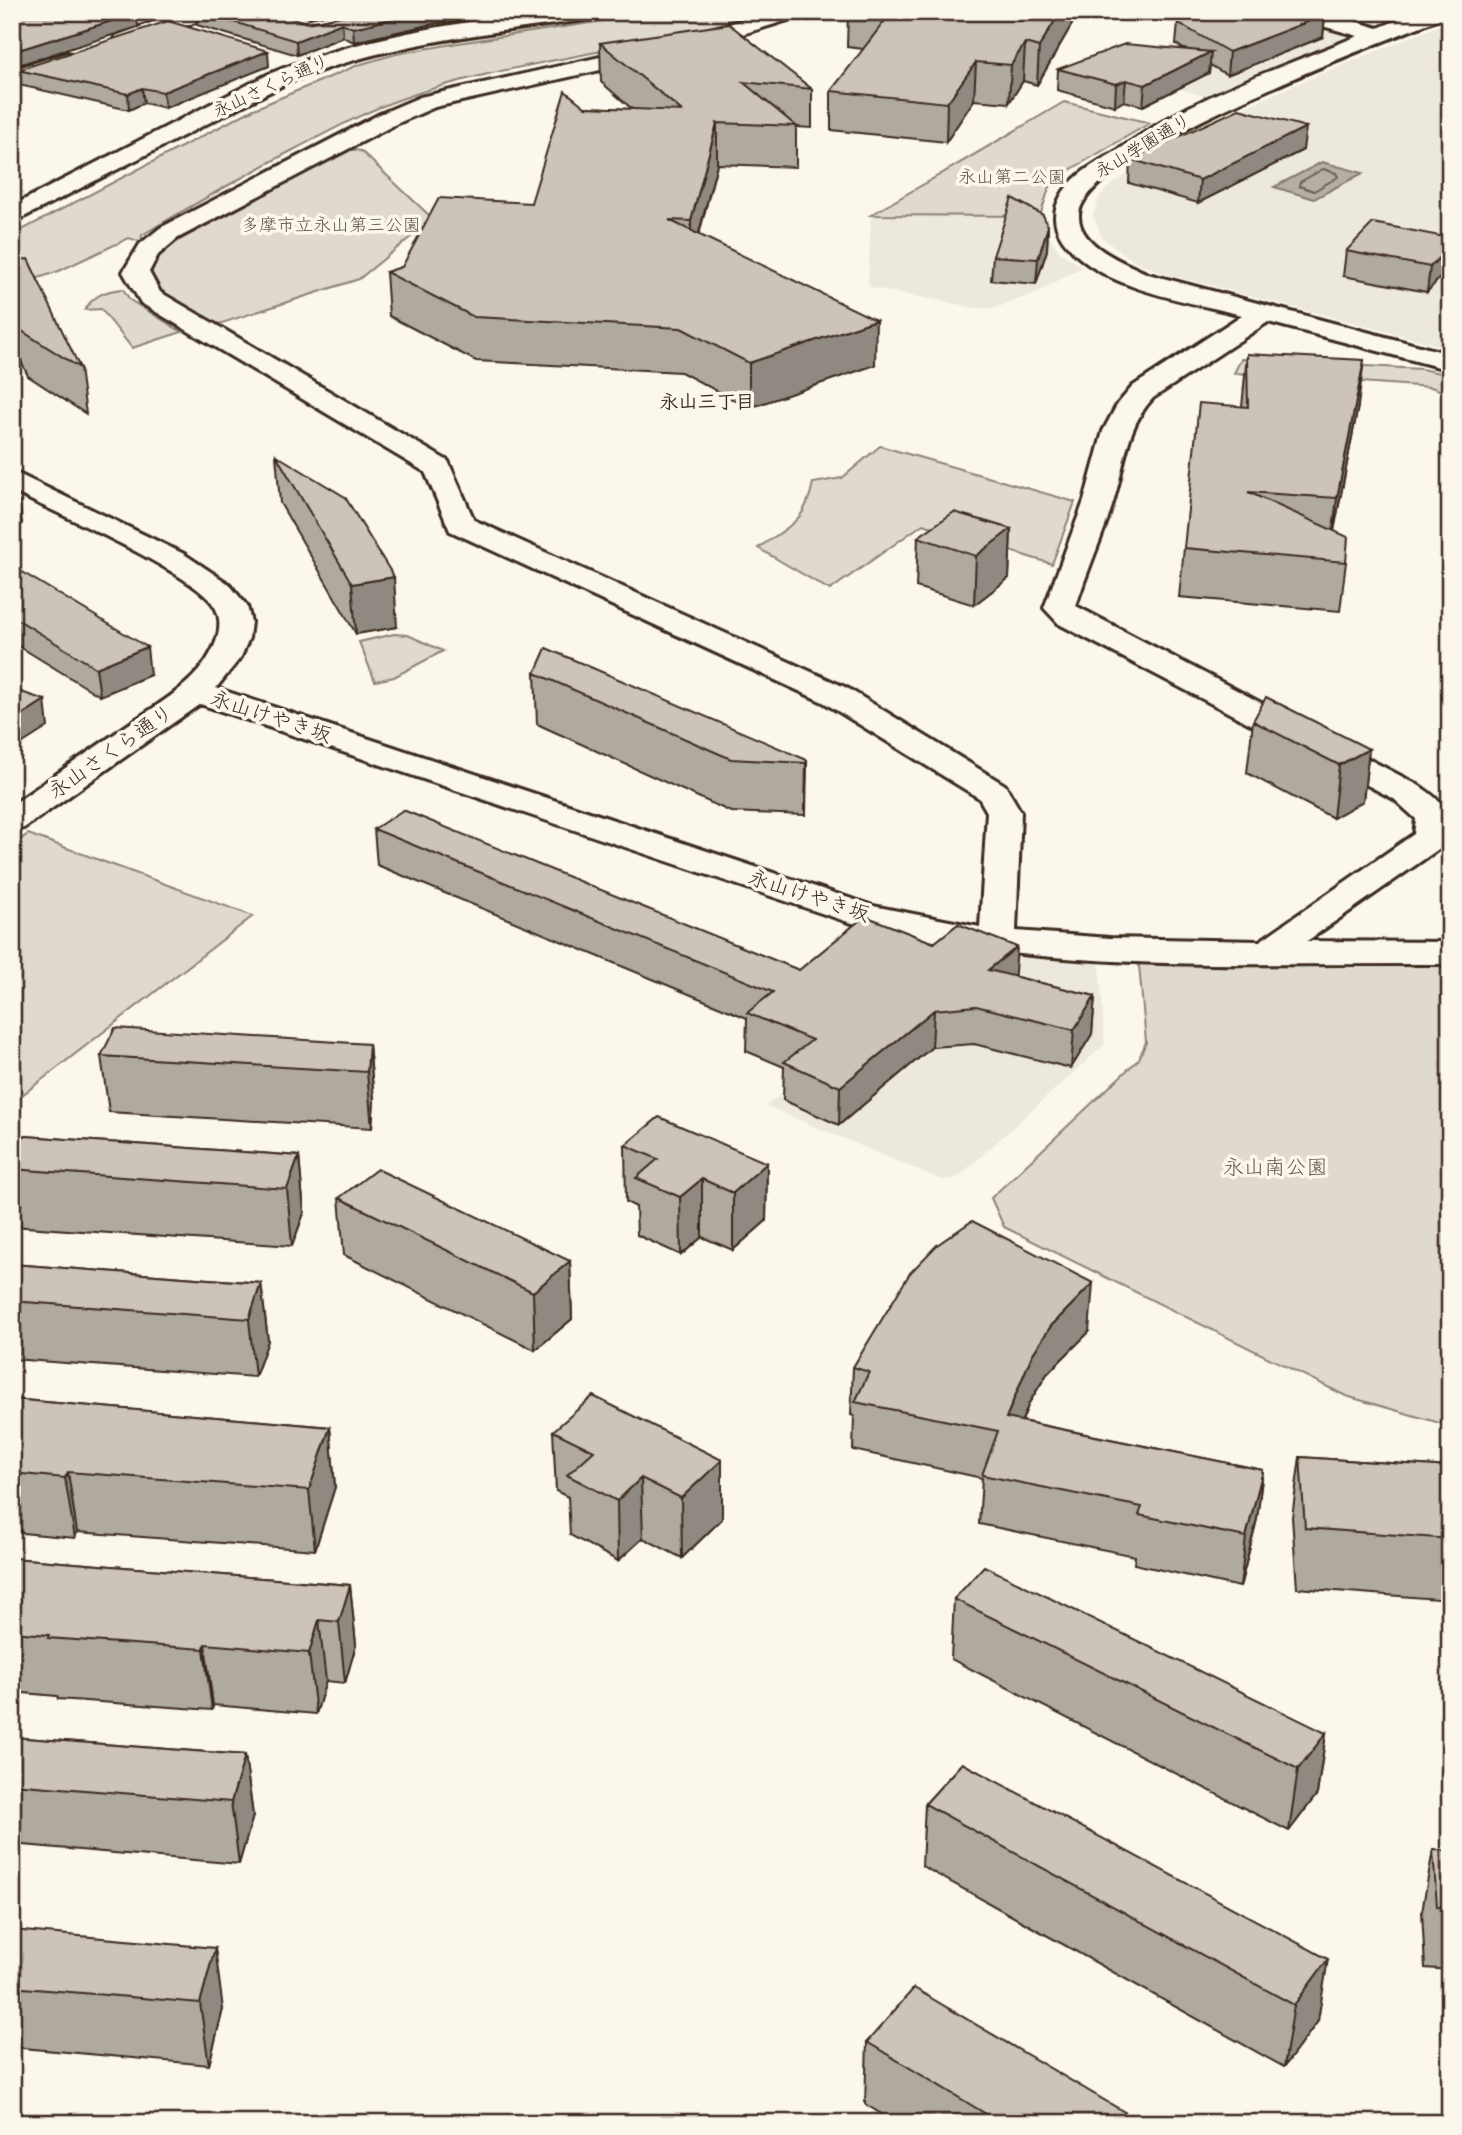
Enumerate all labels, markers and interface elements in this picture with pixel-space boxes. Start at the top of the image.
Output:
street label: 永山さくら通り [209,48,333,124]
street label: 永山学園通り [1090,107,1196,185]
park label: 永山第二公園 [958,165,1066,190]
park label: 多摩市立永山第三公園 [241,213,421,238]
district label: 永山三丁目 [659,389,755,416]
street label: 永山けやき坂 [207,684,335,750]
street label: 永山さくら通り [42,698,180,806]
street label: 永山けやき坂 [745,863,873,929]
park label: 永山南公園 [1223,1153,1328,1182]

